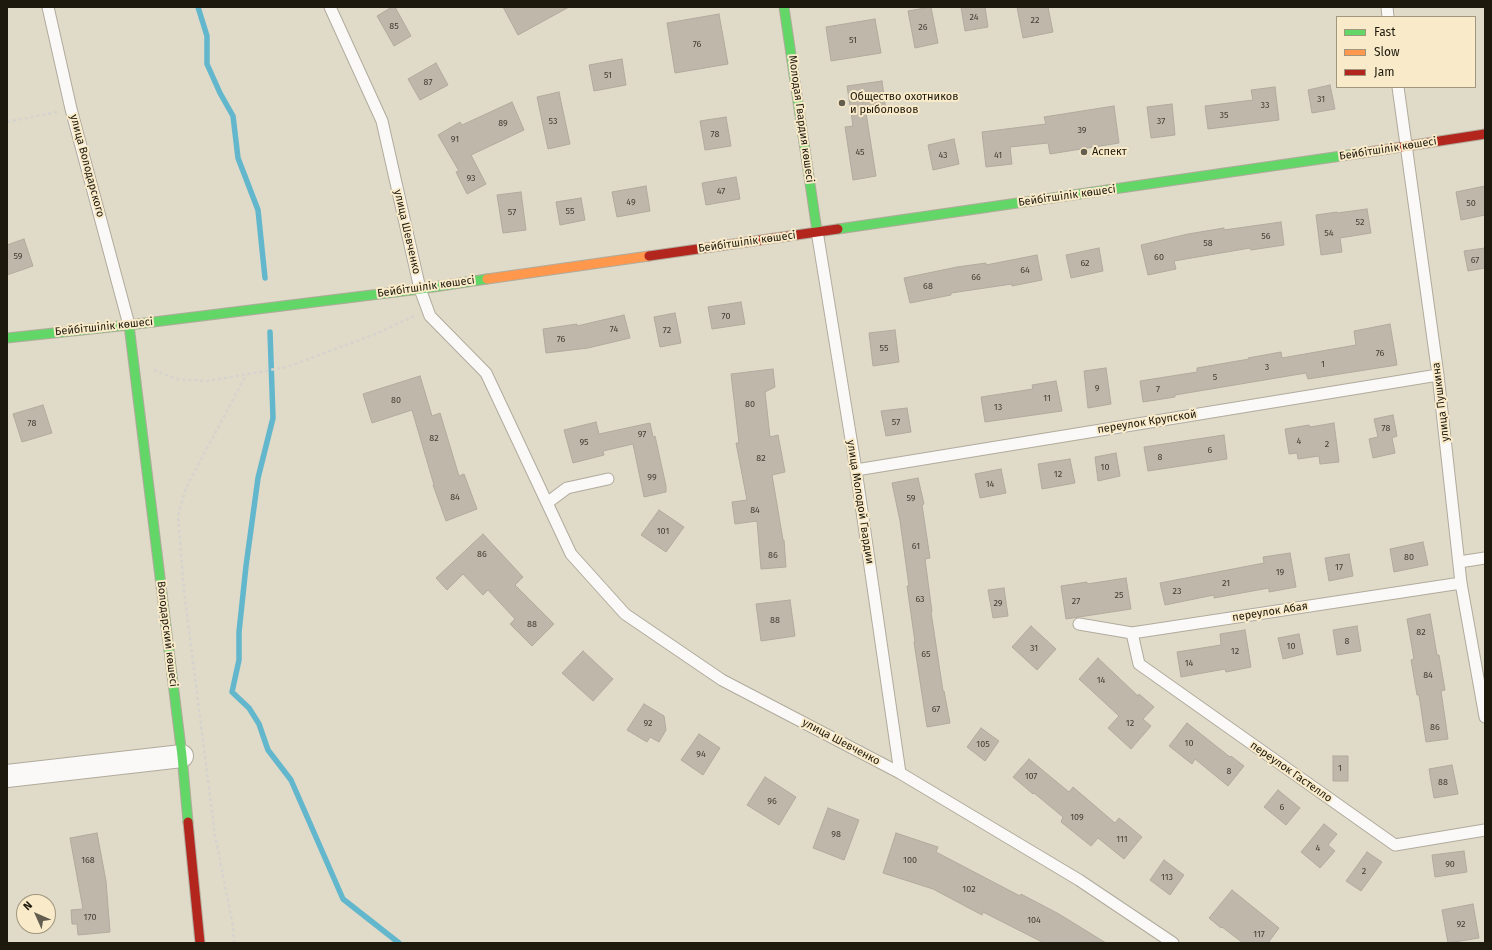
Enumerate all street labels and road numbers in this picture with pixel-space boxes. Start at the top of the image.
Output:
street label: Молодая Гвардия көшесі [786,54,816,184]
street label: улица Володарского [67,113,107,219]
street label: Бейбітшілік көшесі [1338,135,1438,163]
street label: Бейбітшілік көшесі [1017,183,1117,209]
street label: улица Шевченко [391,188,423,276]
street label: Бейбітшілік көшесі [697,229,797,255]
street label: Бейбітшілік көшесі [376,274,476,300]
street label: Бейбітшілік көшесі [54,315,154,339]
street label: улица Пушкина [1430,362,1452,442]
street label: переулок Крупской [1096,408,1198,436]
street label: улица Молодой Гвардии [844,439,876,565]
street label: Володарский көшесі [154,580,180,688]
street label: переулок Абая [1231,600,1309,624]
street label: улица Шевченко [800,716,882,768]
street label: переулок Гастелло [1247,739,1335,805]

